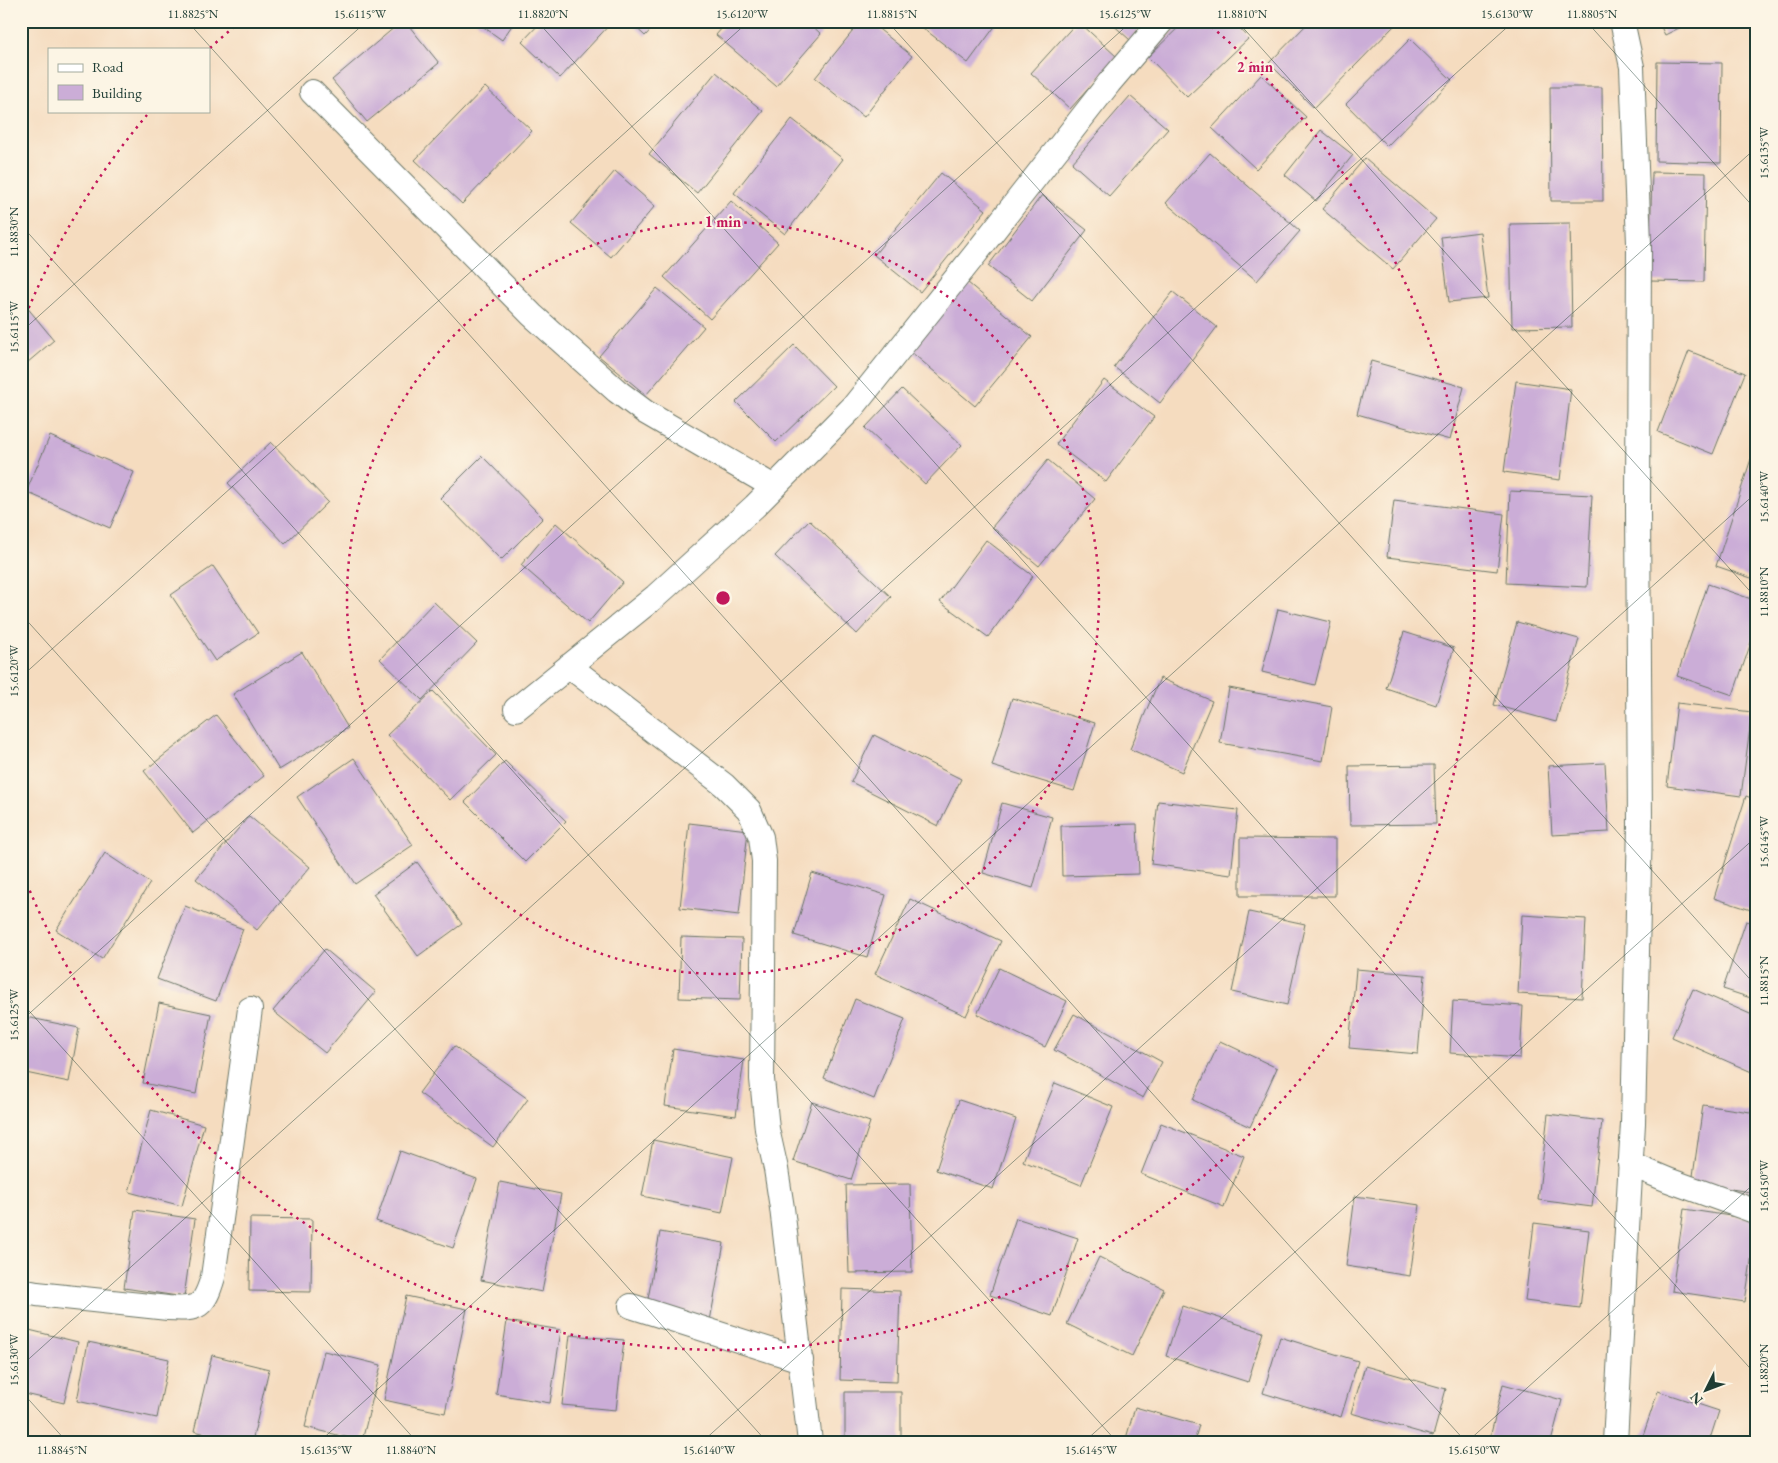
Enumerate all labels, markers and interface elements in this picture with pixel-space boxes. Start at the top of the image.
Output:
text: 11.8825°N [168,6,219,22]
text: 15.6115°W [334,6,387,22]
text: 11.8820°N [518,6,569,22]
text: 15.6120°W [716,6,769,22]
text: 11.8815°N [867,6,918,22]
text: 15.6125°W [1099,6,1152,22]
text: 11.8810°N [1217,6,1268,22]
text: 15.6130°W [1481,6,1534,22]
text: 11.8805°N [1567,6,1618,22]
legend [48,48,210,112]
text: Road [92,57,124,76]
text: 2 min [1237,57,1274,76]
text: Building [92,83,142,102]
text: 15.6135°W [1756,126,1772,179]
text: 11.8830°N [6,206,22,257]
text: 1 min [705,212,742,231]
text: 15.6115°W [6,300,22,353]
text: 15.6140°W [1756,470,1772,523]
text: 11.8810°N [1756,566,1772,617]
centre of rings [714,589,732,607]
text: 15.6120°W [6,644,22,697]
text: 15.6145°W [1756,815,1772,868]
text: 11.8815°N [1756,955,1772,1006]
text: 15.6125°W [6,988,22,1041]
text: 15.6150°W [1756,1159,1772,1212]
text: 15.6130°W [6,1333,22,1386]
text: 11.8820°N [1756,1343,1772,1394]
north arrow [1680,1366,1730,1416]
text: N [1685,1388,1707,1409]
text: 11.8845°N [37,1442,88,1458]
text: 15.6135°W [300,1442,353,1458]
text: 11.8840°N [386,1442,437,1458]
text: 15.6140°W [683,1442,736,1458]
text: 15.6145°W [1065,1442,1118,1458]
text: 15.6150°W [1448,1442,1501,1458]

